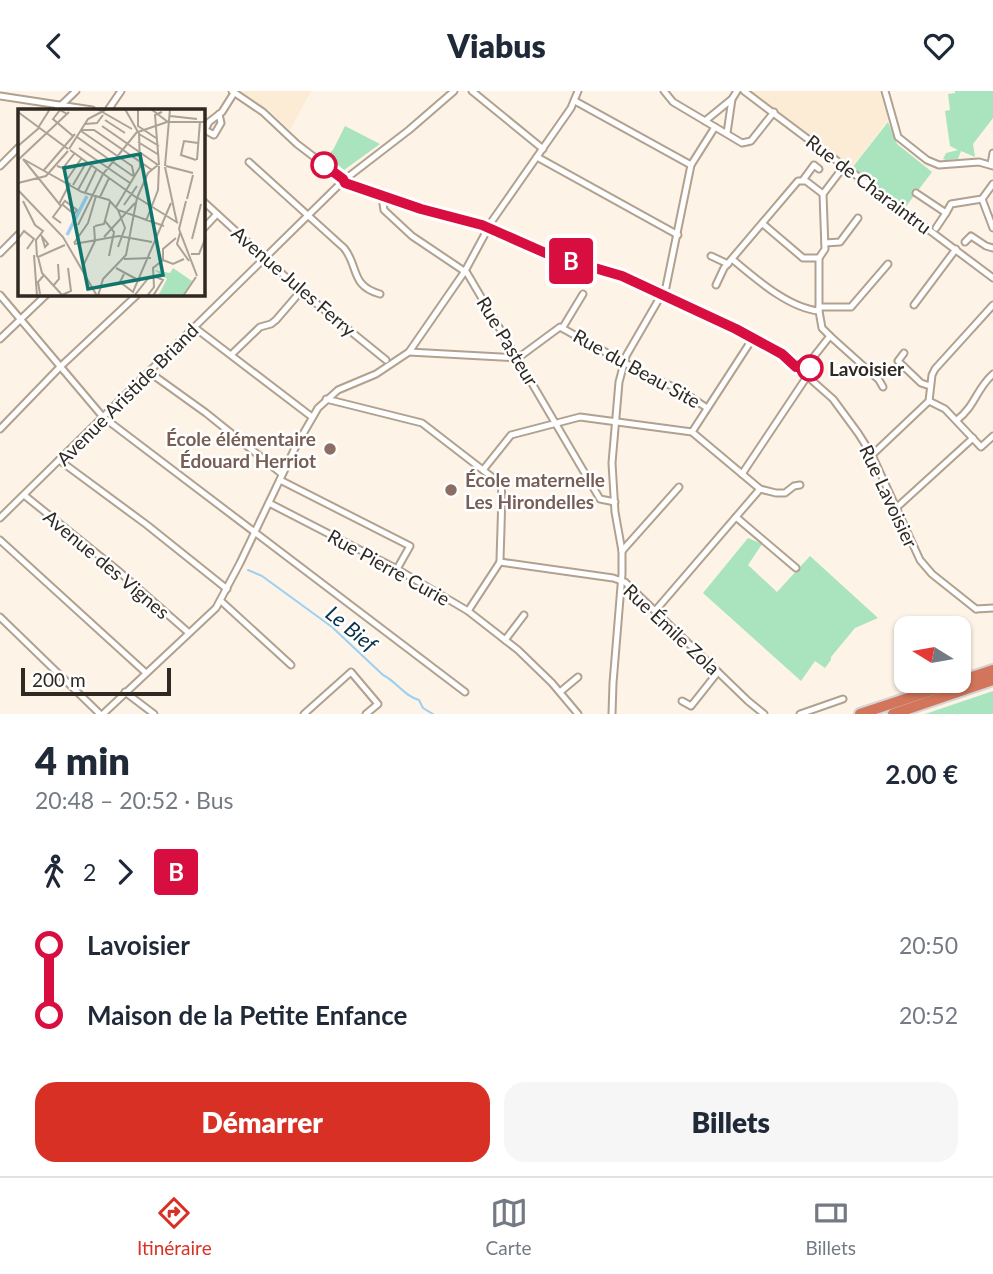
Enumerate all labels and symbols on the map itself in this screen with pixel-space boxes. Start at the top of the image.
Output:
inset map [18,109,205,296]
street label: Rue de Charaintru [802,129,936,239]
unlabelled marker [311,152,337,178]
street label: Avenue Jules Ferry [227,221,361,341]
line badge: B [548,238,594,284]
street label: Rue Pasteur [472,292,544,390]
street label: Avenue Aristide Briand [51,318,203,470]
street label: Rue du Beau Site [569,324,705,412]
marker: Lavoisier [797,355,823,381]
place label: Lavoisier [829,357,905,380]
place label: École élémentaire Édouard Herriot [166,427,316,472]
marker: École élémentaire Édouard Herriot [322,441,338,457]
street label: Rue Lavoisier [855,441,923,551]
place label: École maternelle Les Hirondelles [465,468,605,513]
marker: École maternelle Les Hirondelles [443,482,459,498]
street label: Avenue des Vignes [39,505,175,623]
street label: Rue Pierre Curie [324,524,454,610]
street label: Rue Émile Zola [619,579,725,679]
water label: Le Bief [322,600,383,657]
north arrow [894,616,971,693]
scale bar [21,665,172,697]

